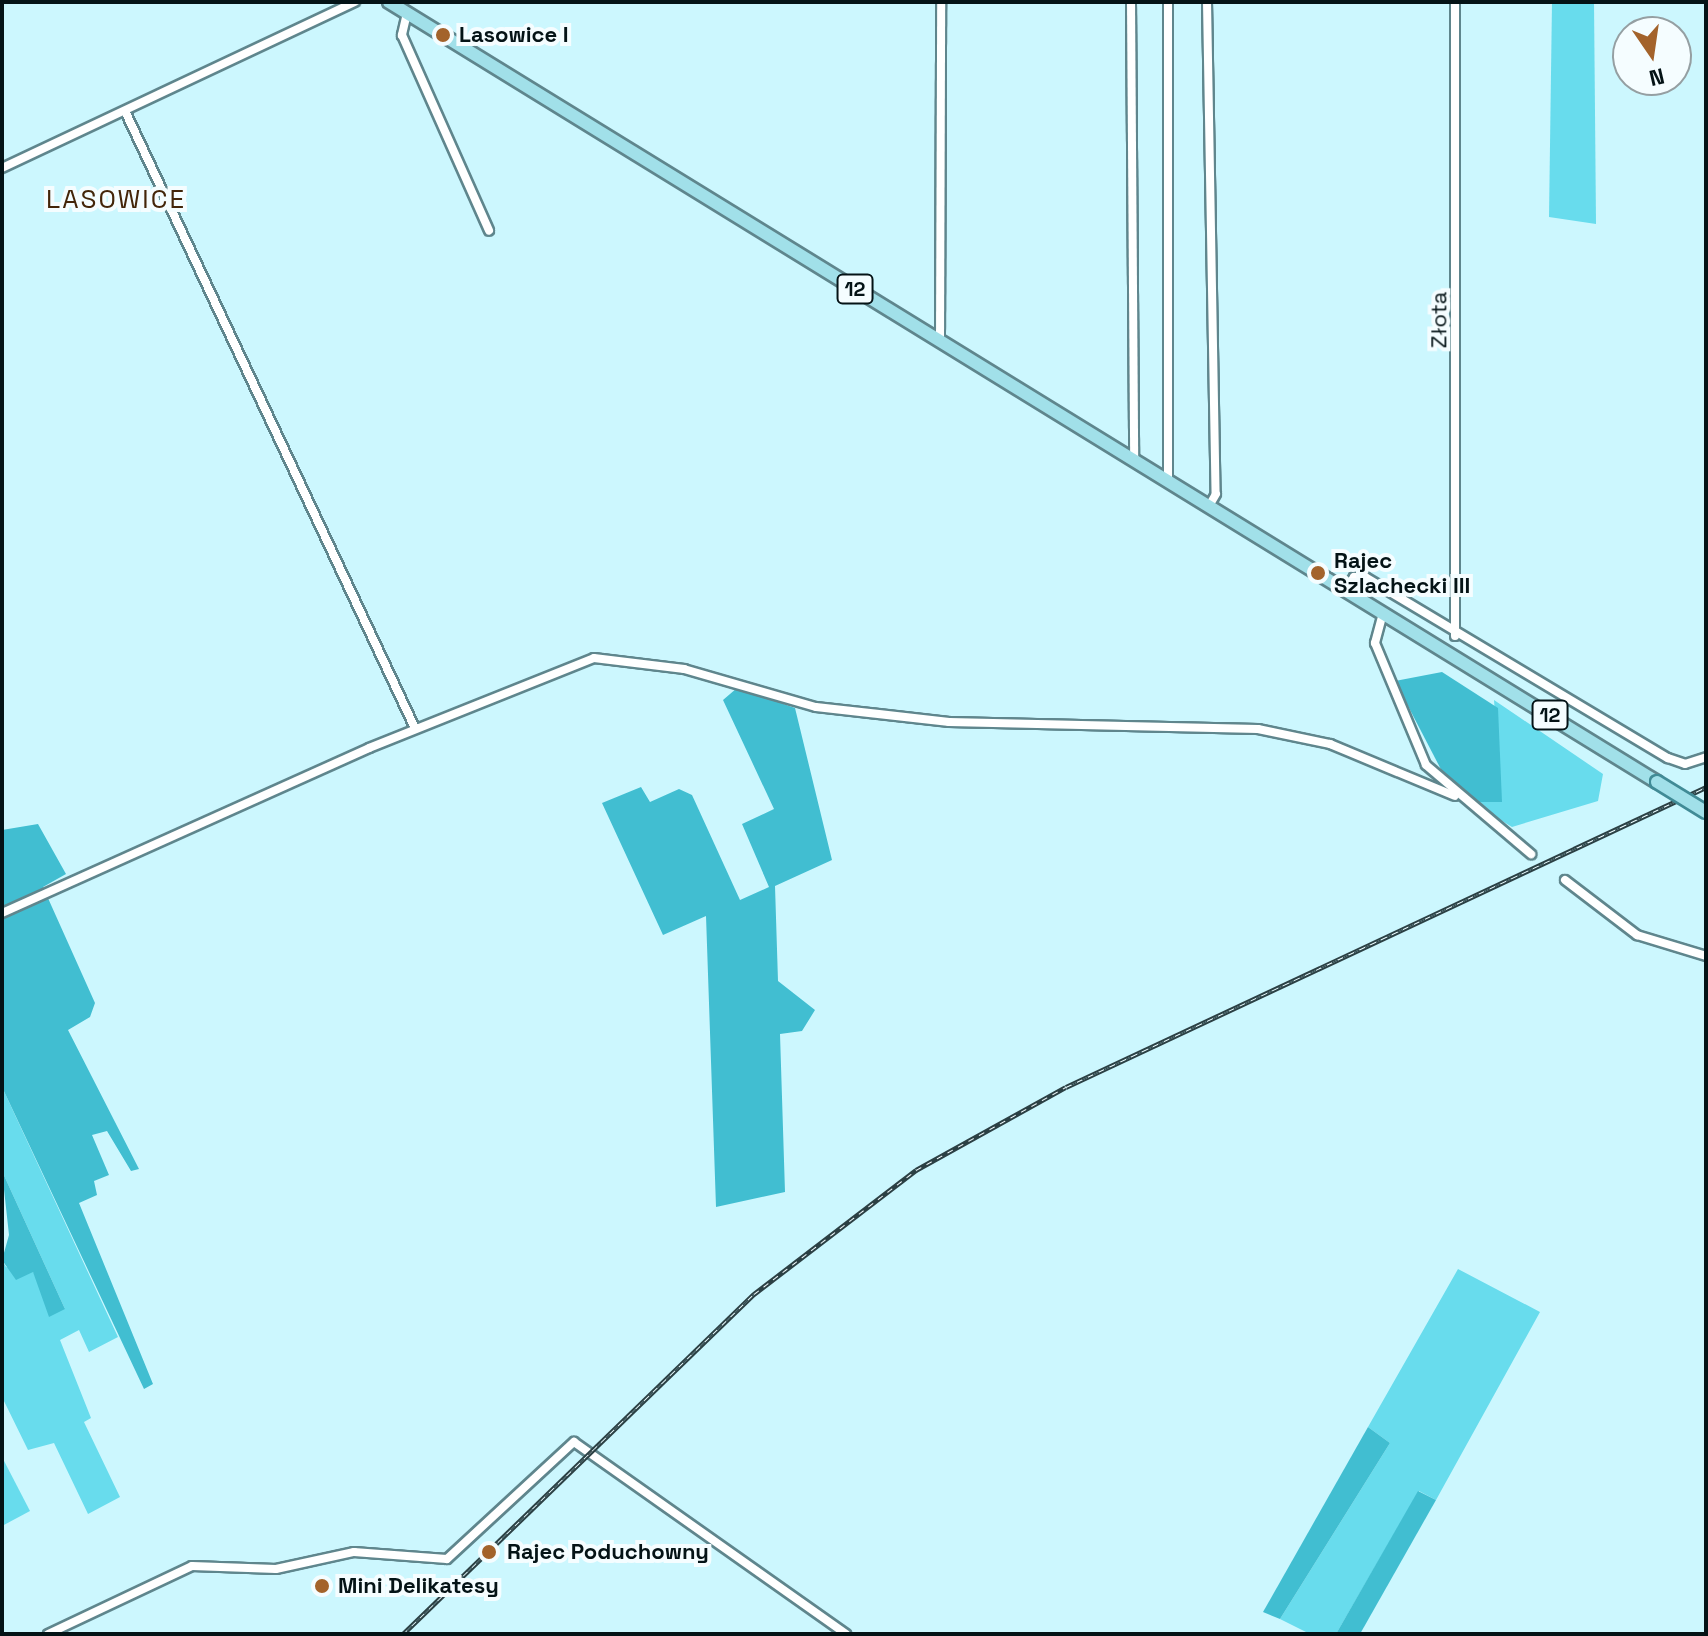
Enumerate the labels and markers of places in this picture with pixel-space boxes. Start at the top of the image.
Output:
place label: Lasowice I [459,22,569,48]
marker: Lasowice I [434,26,452,44]
place label: Rajec Szlachecki III [1334,547,1470,598]
marker: Rajec Szlachecki III [1309,564,1327,582]
place label: Rajec Poduchowny [507,1539,709,1565]
marker: Rajec Poduchowny [478,1541,500,1563]
place label: Mini Delikatesy [338,1573,499,1599]
marker: Mini Delikatesy [313,1577,331,1595]

